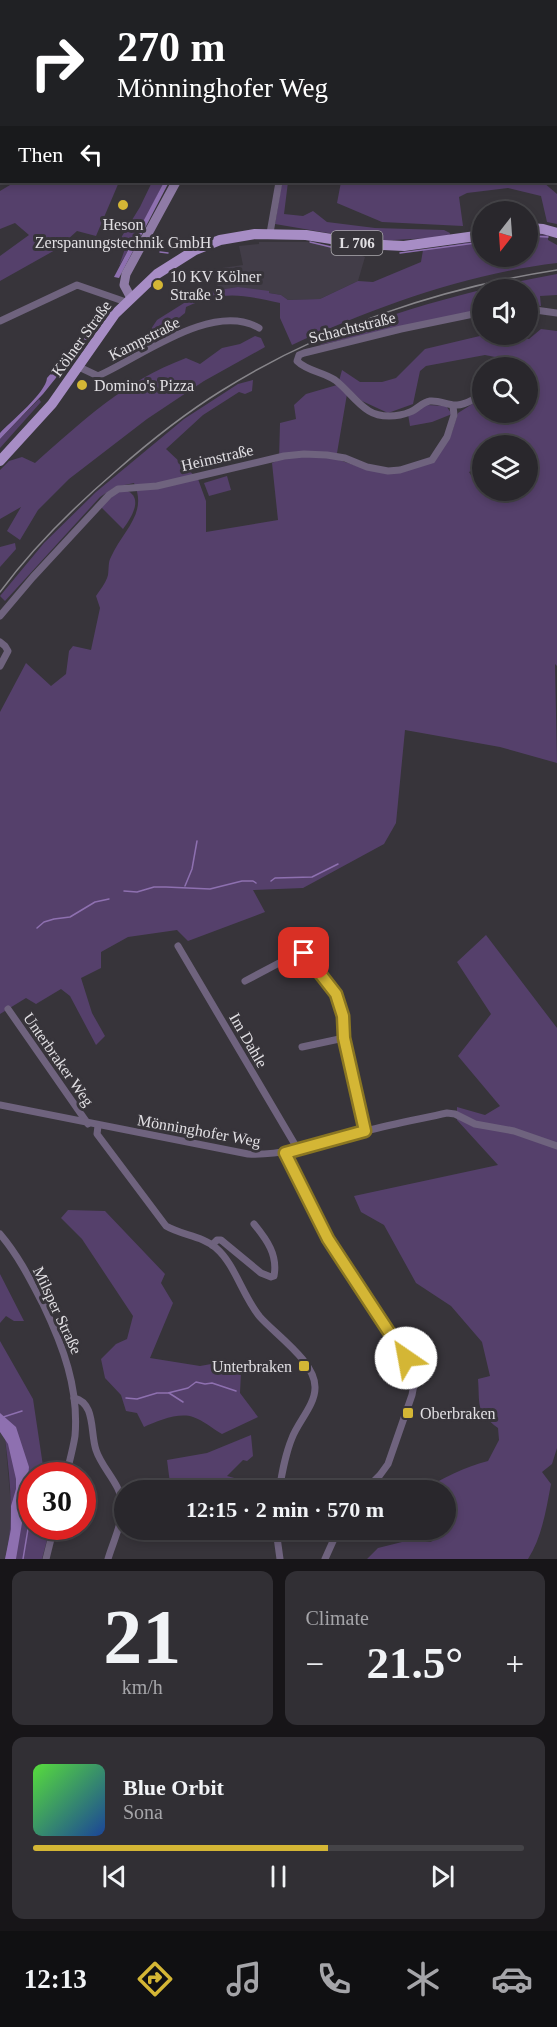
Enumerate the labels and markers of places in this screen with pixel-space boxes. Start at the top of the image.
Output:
marker: Heson Zerspanungstechnik GmbH [116,198,130,212]
place label: Heson Zerspanungstechnik GmbH [35,216,212,252]
place label: 10 KV Kölner Straße 3 [170,268,262,303]
marker: 10 KV Kölner Straße 3 [151,278,165,292]
place label: Domino's Pizza [94,377,194,394]
marker: Domino's Pizza [75,378,89,392]
pin [278,927,329,978]
place label: Unterbraken [212,1358,292,1375]
marker: Unterbraken [297,1359,311,1373]
place label: Oberbraken [420,1405,496,1422]
marker: Oberbraken [401,1406,415,1420]

